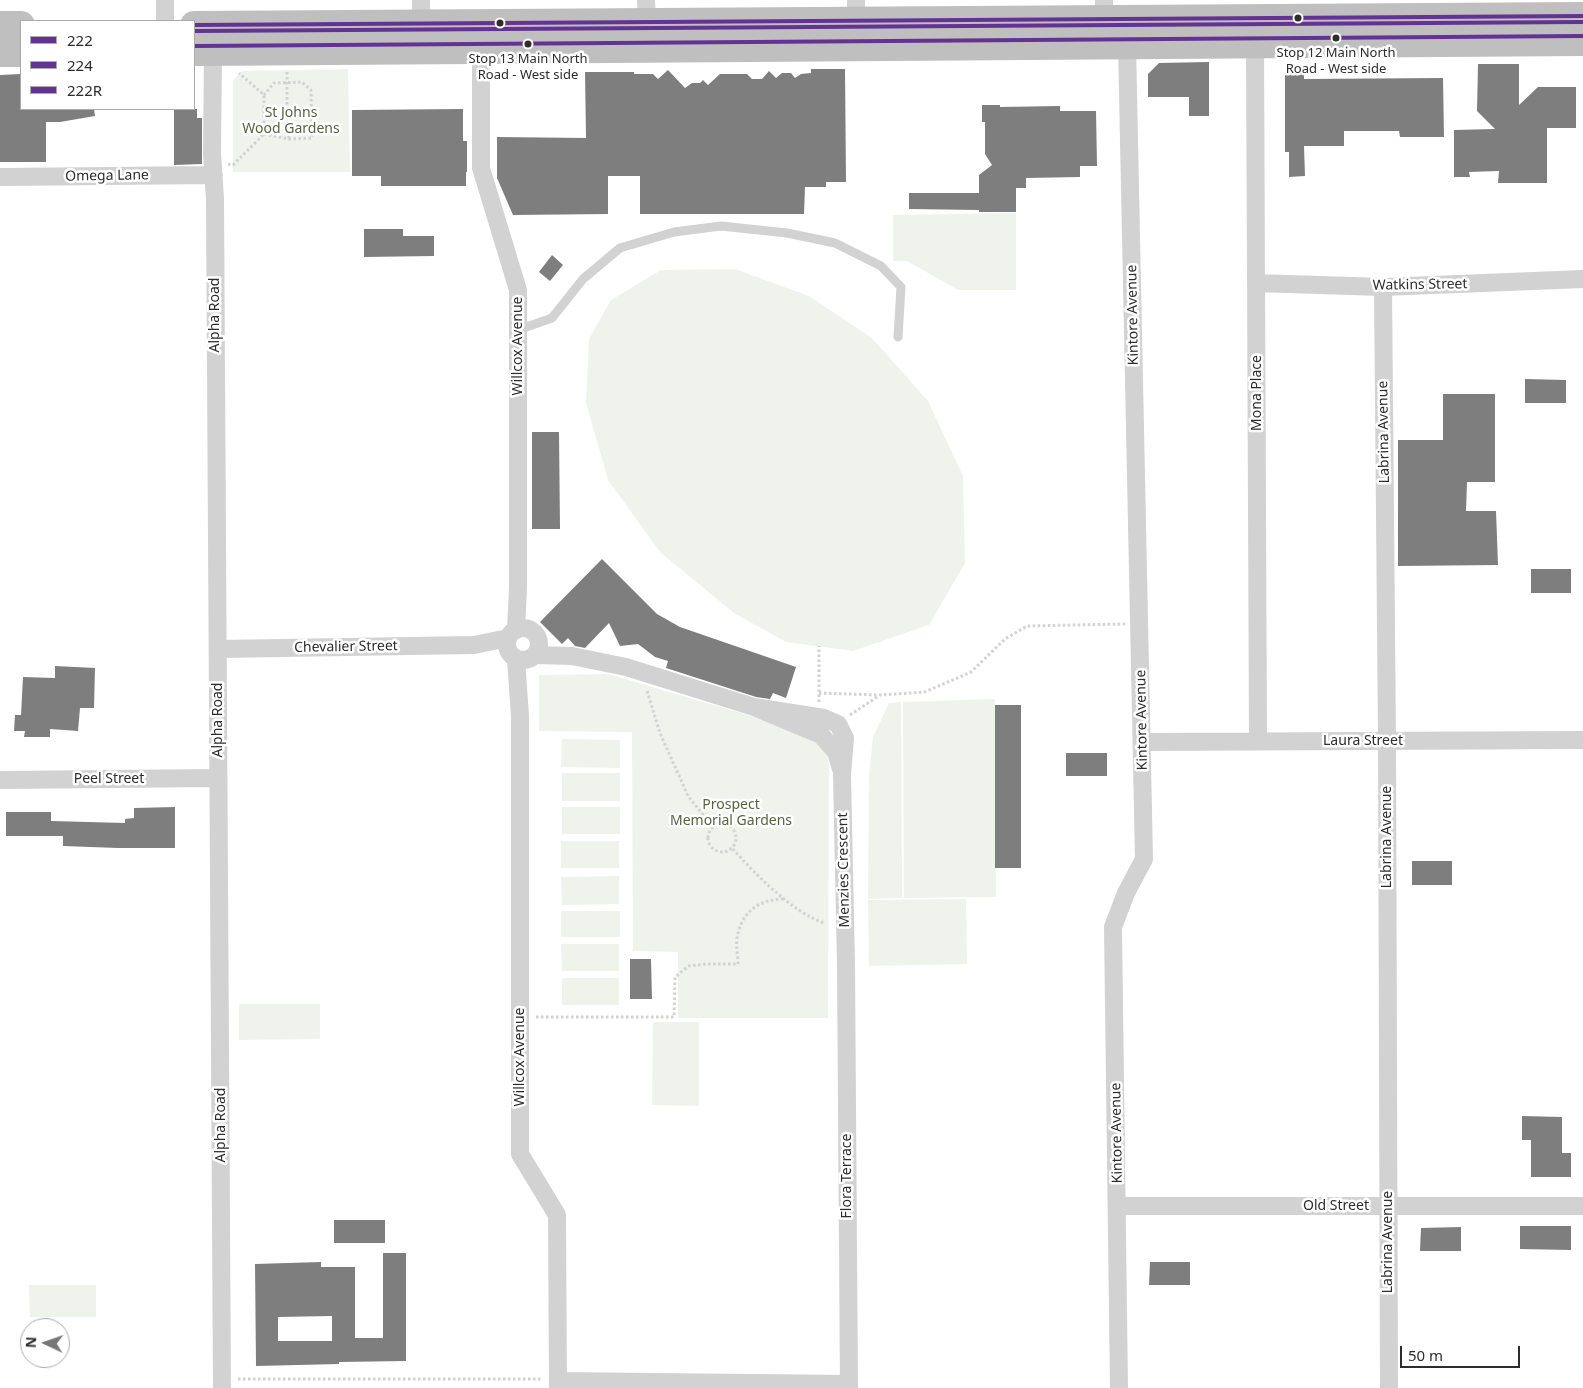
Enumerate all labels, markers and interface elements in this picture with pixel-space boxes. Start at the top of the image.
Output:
unlabelled marker [1293,13,1303,23]
unlabelled marker [495,18,505,28]
legend [20,20,195,110]
text: 222 [67,30,93,50]
marker: Stop 12 Main North Road - West side [1331,33,1341,43]
marker: Stop 13 Main North Road - West side [523,39,533,49]
place label: Stop 12 Main North Road - West side [1276,45,1396,76]
place label: Stop 13 Main North Road - West side [468,51,588,82]
text: 224 [67,55,93,75]
text: 222R [67,80,102,100]
park label: St Johns Wood Gardens [242,105,340,138]
street label: Omega Lane [65,167,149,185]
street label: Kintore Avenue [1124,265,1142,365]
street label: Watkins Street [1372,276,1468,294]
street label: Alpha Road [207,278,223,352]
street label: Willcox Avenue [510,297,526,395]
street label: Mona Place [1249,355,1265,431]
street label: Labrina Avenue [1375,381,1393,483]
street label: Chevalier Street [294,638,398,656]
street label: Kintore Avenue [1133,670,1151,770]
street label: Alpha Road [210,683,226,757]
street label: Laura Street [1323,733,1403,749]
street label: Peel Street [74,771,144,787]
street label: Labrina Avenue [1379,786,1395,888]
park label: Prospect Memorial Gardens [670,797,792,830]
street label: Menzies Crescent [835,812,853,928]
street label: Willcox Avenue [512,1008,528,1106]
street label: Kintore Avenue [1108,1083,1126,1183]
street label: Alpha Road [213,1088,229,1162]
street label: Flora Terrace [839,1134,855,1218]
street label: Labrina Avenue [1380,1191,1396,1293]
street label: Old Street [1303,1198,1369,1214]
north arrow [20,1318,70,1368]
text: N [21,1336,40,1348]
scale bar [1403,1336,1523,1368]
text: 50 m [1408,1345,1443,1365]

